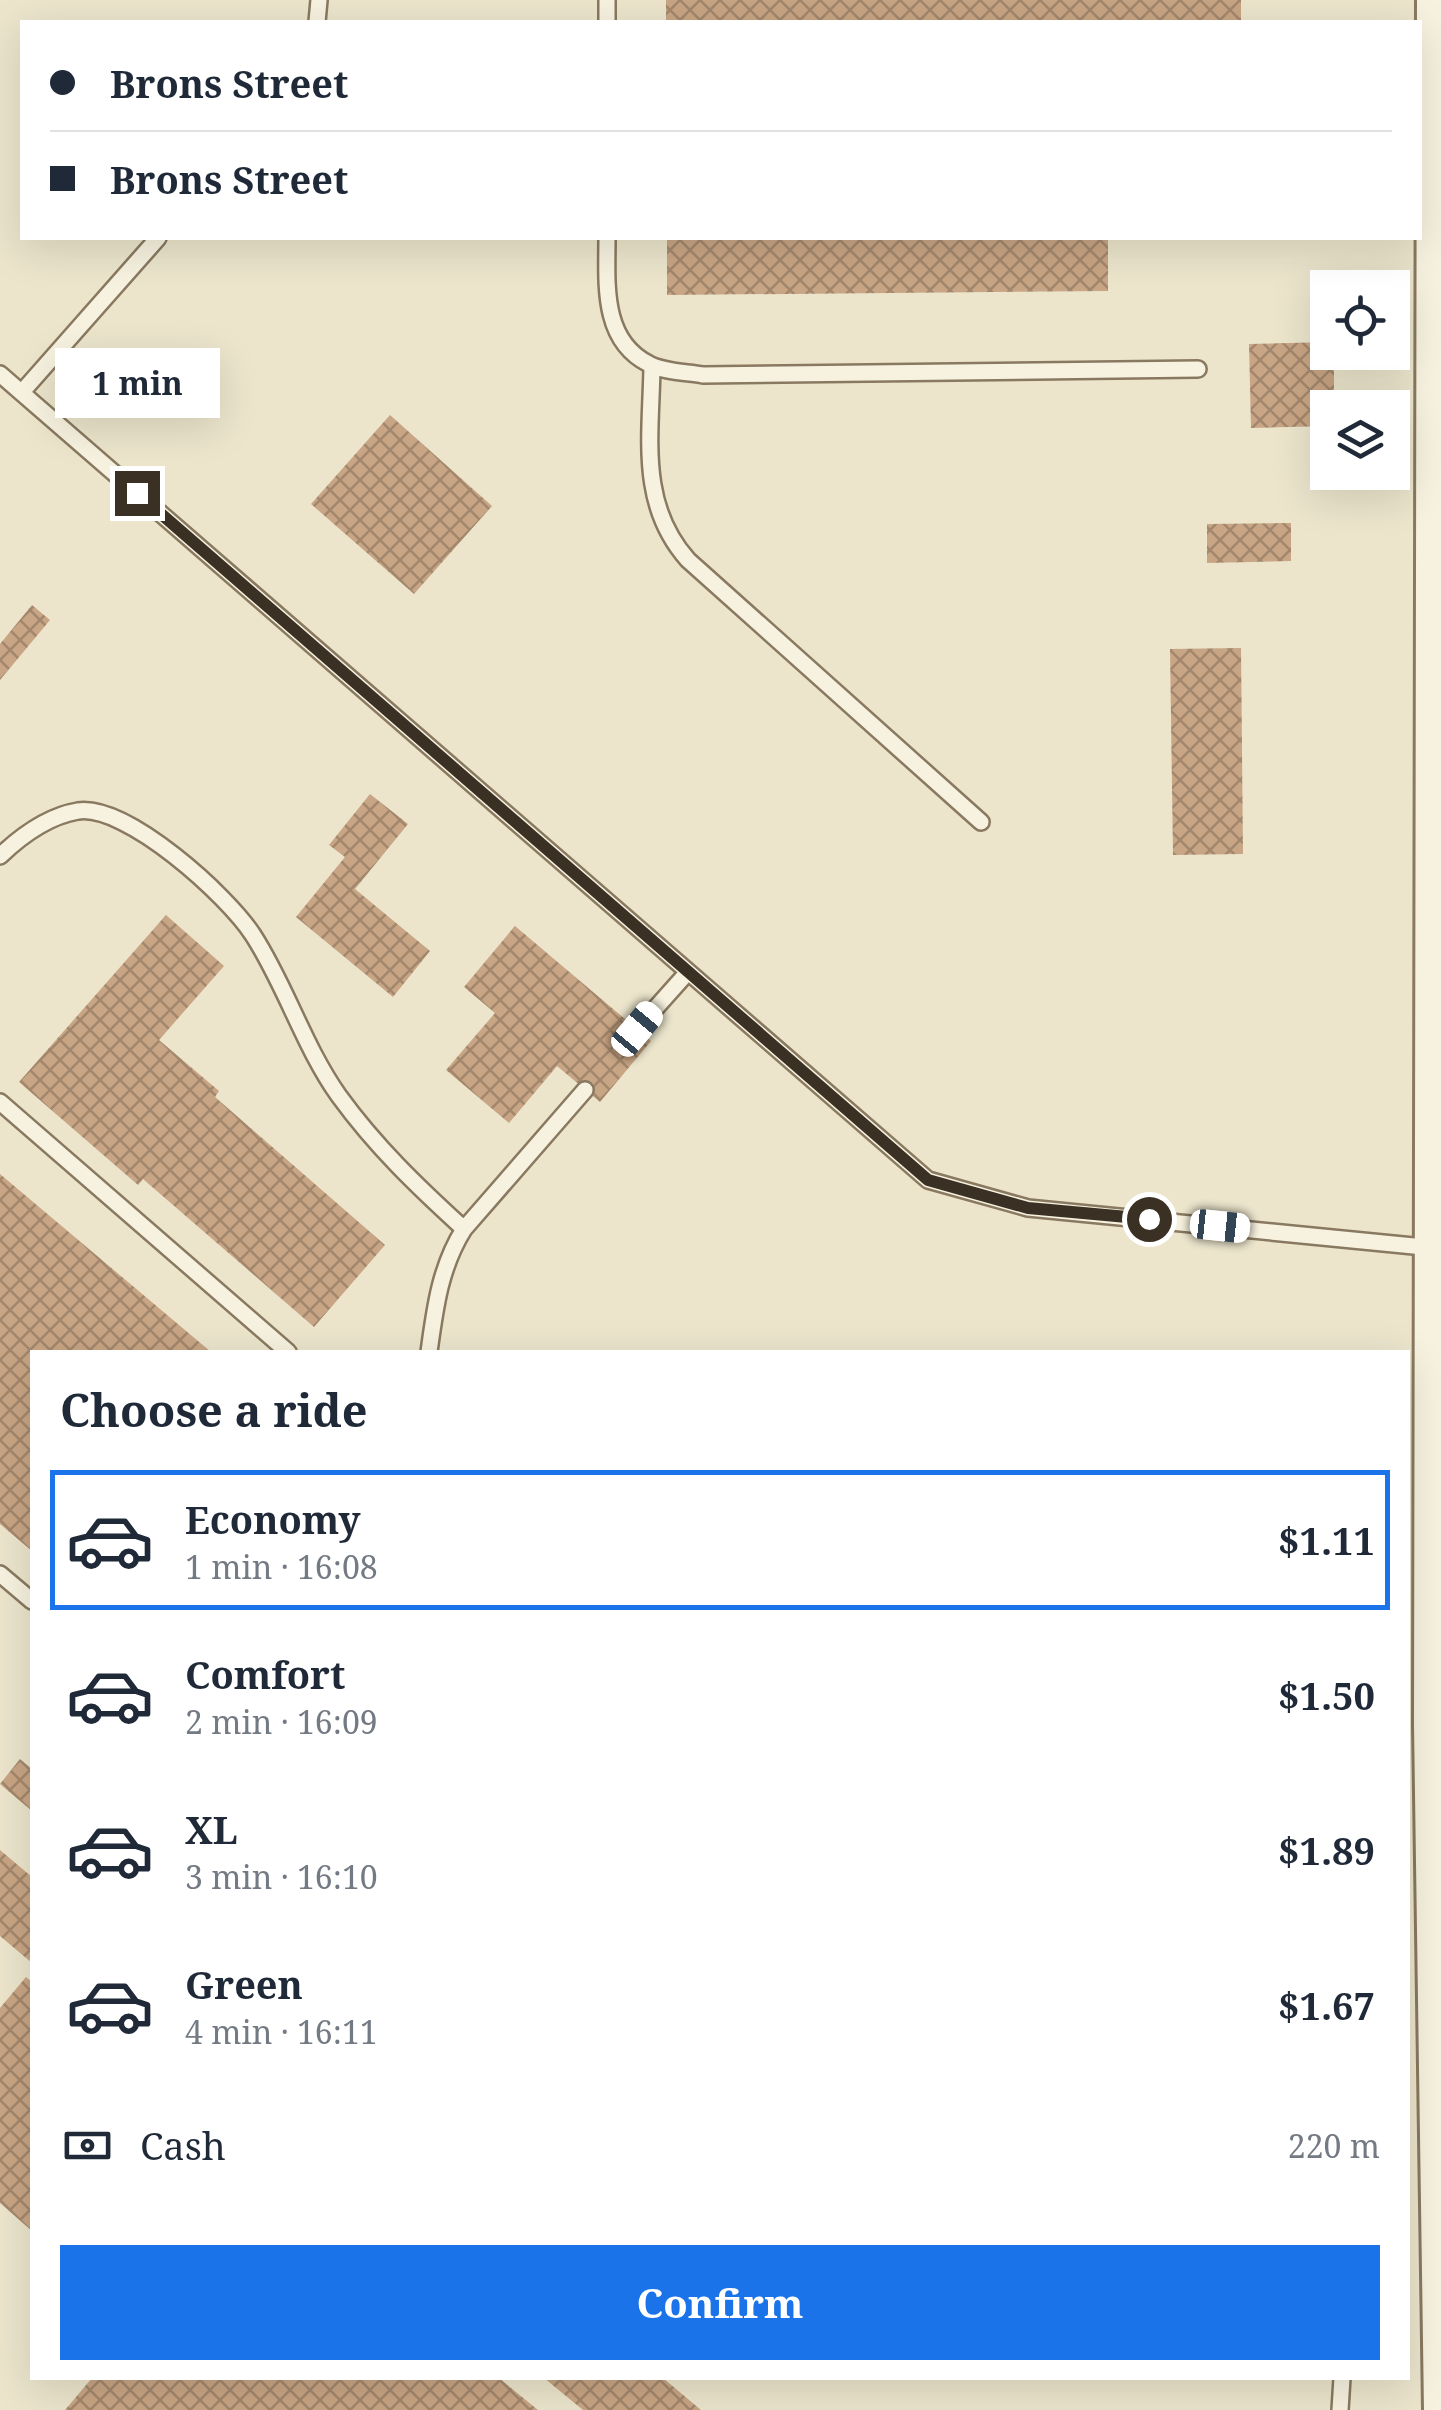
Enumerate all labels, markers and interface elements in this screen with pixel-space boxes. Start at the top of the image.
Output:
text: Brons Street [110,57,348,109]
text: Brons Street [110,153,348,205]
map controls [1310,270,1410,490]
button: locate [1310,270,1410,370]
callout: 1 min [54,348,220,418]
text: 1 min [92,361,183,404]
button: layers [1310,390,1410,490]
route end [115,471,160,516]
car [606,996,668,1062]
route start [1127,1197,1172,1242]
car [1189,1208,1251,1244]
text: Choose a ride [60,1379,368,1440]
text: Economy [185,1493,361,1545]
icon: car [65,1495,155,1585]
text: $1.11 [1278,1514,1375,1566]
text: 1 min · 16:08 [185,1545,378,1588]
text: Comfort [185,1648,345,1700]
icon: car [65,1650,155,1740]
text: $1.50 [1278,1669,1375,1721]
text: 2 min · 16:09 [185,1700,378,1743]
text: XL [185,1803,238,1855]
icon: car [65,1805,155,1895]
text: $1.89 [1278,1824,1375,1876]
text: 3 min · 16:10 [185,1855,378,1898]
text: Green [185,1958,303,2010]
icon: car [65,1960,155,2050]
text: $1.67 [1278,1979,1375,2031]
text: 4 min · 16:11 [185,2010,378,2053]
icon: cash [60,2118,115,2173]
text: Cash [140,2119,226,2171]
text: 220 m [1288,2124,1380,2167]
button: Confirm [60,2245,1380,2360]

